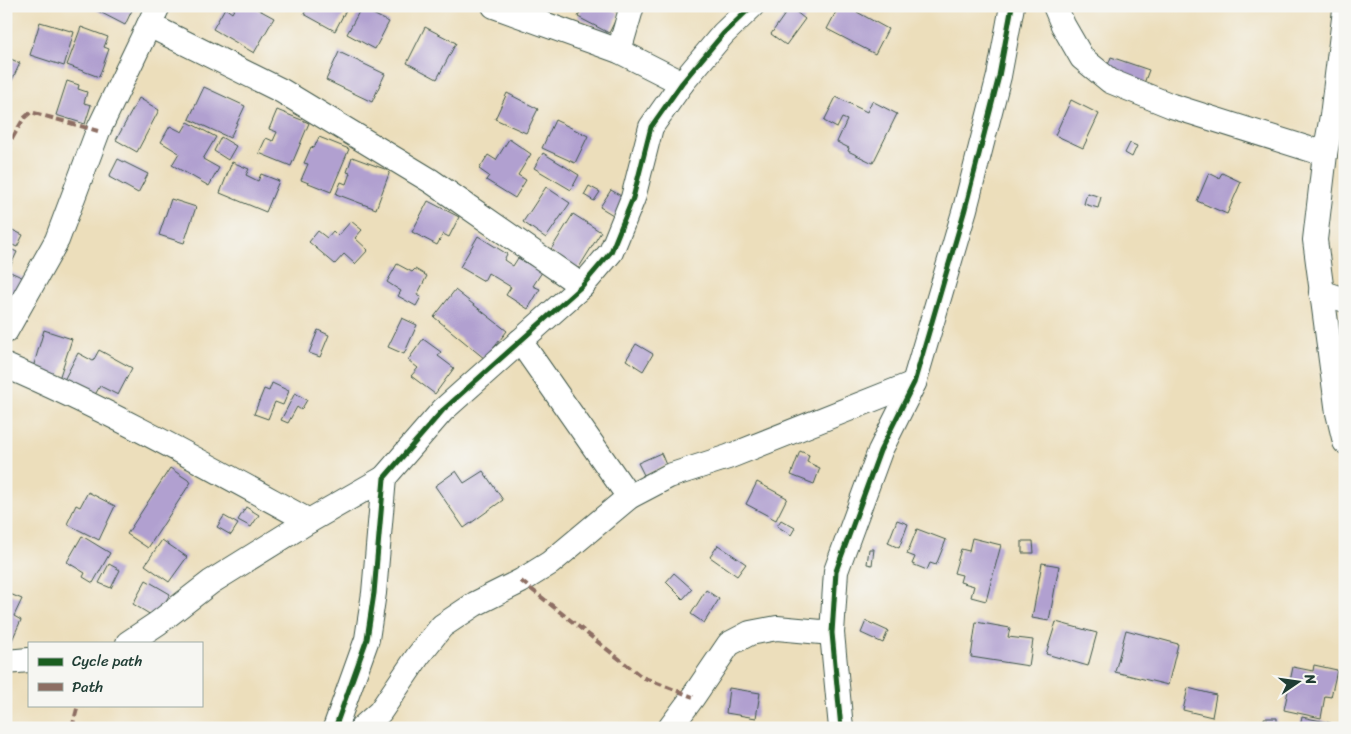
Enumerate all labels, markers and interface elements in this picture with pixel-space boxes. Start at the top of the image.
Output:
legend [28,642,202,706]
text: Cycle path [72,648,143,674]
north arrow [1274,656,1324,706]
text: N [1297,671,1324,687]
text: Path [72,674,103,700]

